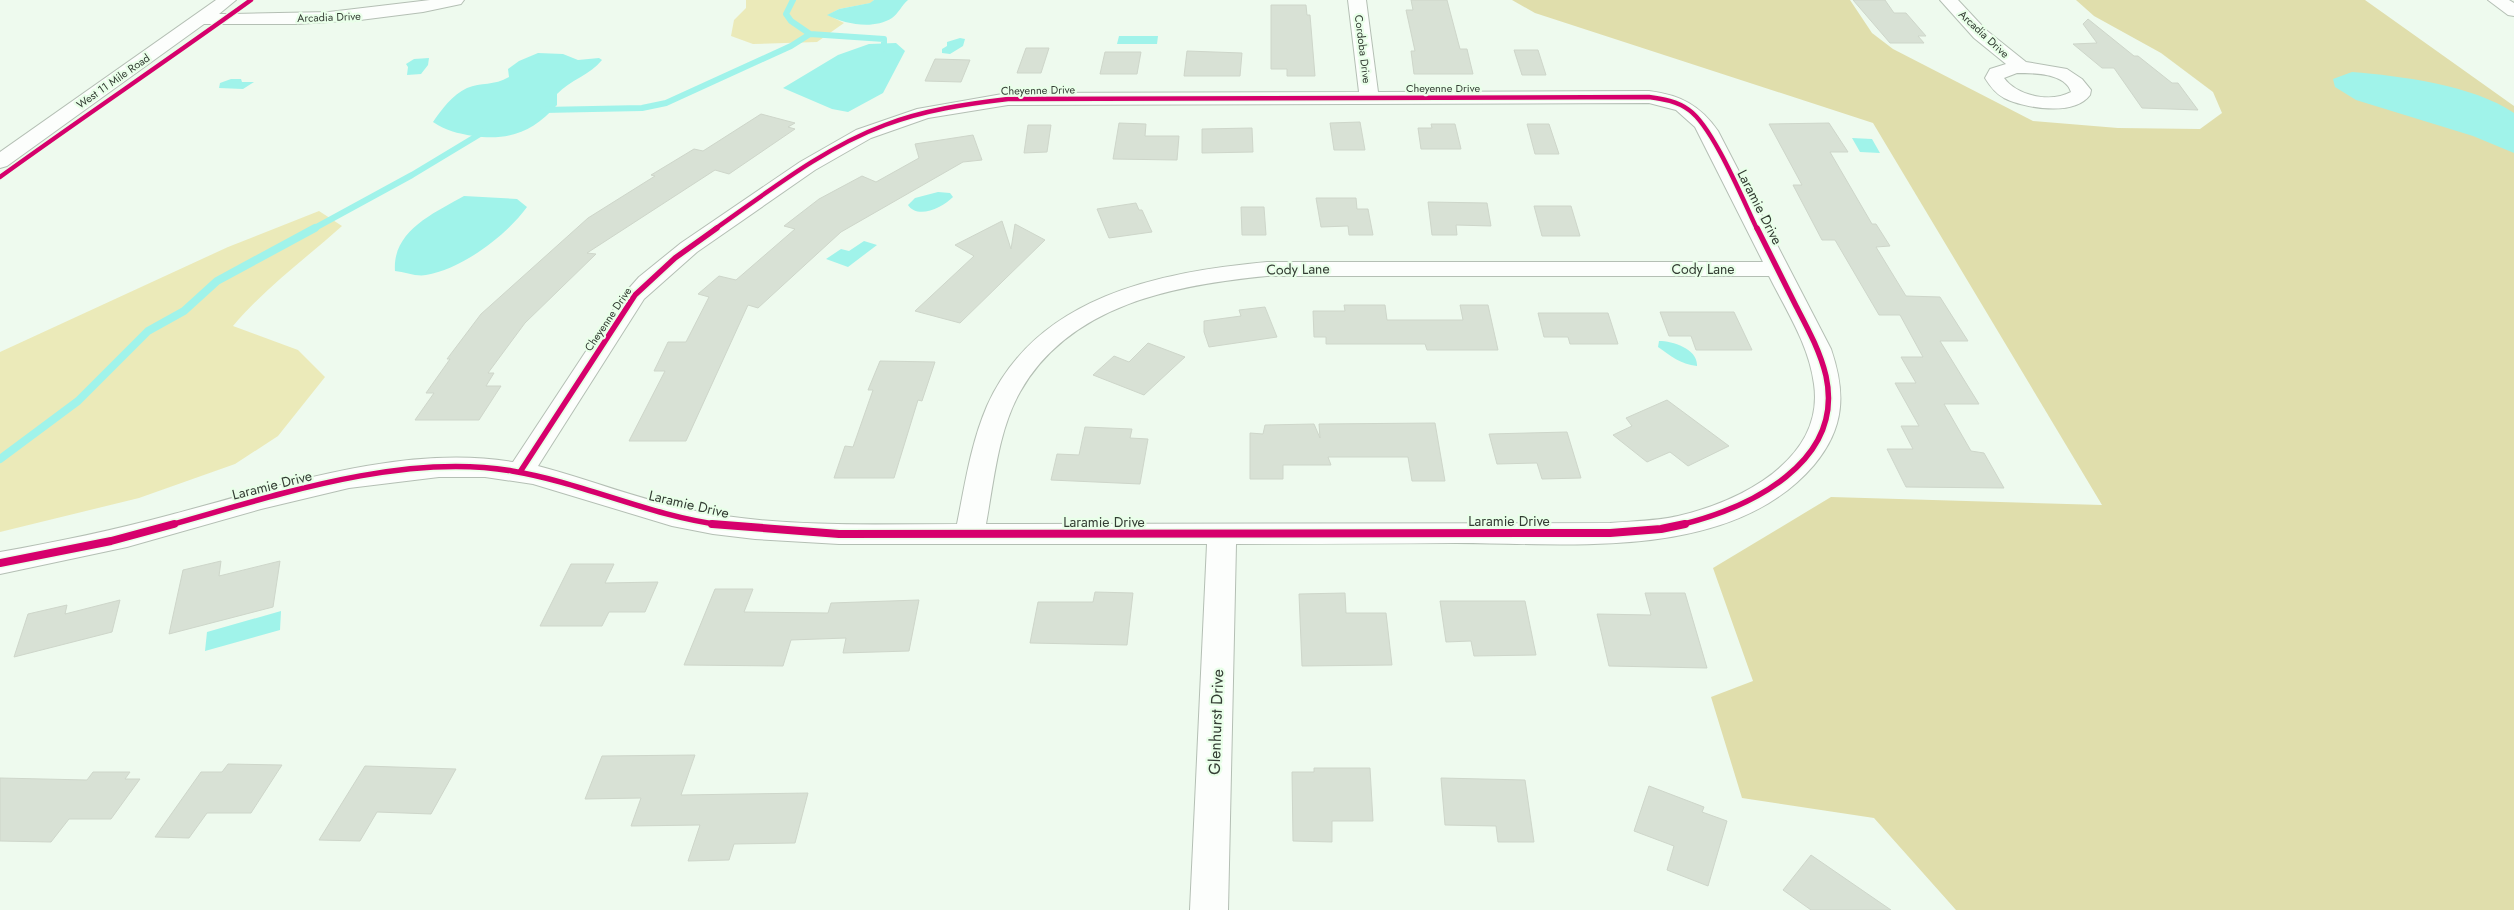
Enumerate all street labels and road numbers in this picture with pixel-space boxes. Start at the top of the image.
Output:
street label: Arcadia Drive [1955,6,2013,62]
street label: Arcadia Drive [297,8,361,26]
street label: Cordoba Drive [1351,14,1375,85]
street label: West 11 Mile Road [73,50,153,112]
street label: Cheyenne Drive [1406,80,1480,96]
street label: Cheyenne Drive [1001,81,1076,99]
street label: Laramie Drive [1733,166,1787,248]
street label: Cody Lane [1266,258,1330,280]
street label: Cody Lane [1671,259,1735,279]
street label: Cheyenne Drive [581,284,636,354]
street label: Laramie Drive [230,465,314,505]
street label: Laramie Drive [647,485,731,523]
street label: Laramie Drive [1468,511,1550,531]
street label: Laramie Drive [1063,512,1145,532]
street label: Glenhurst Drive [1203,669,1229,775]

